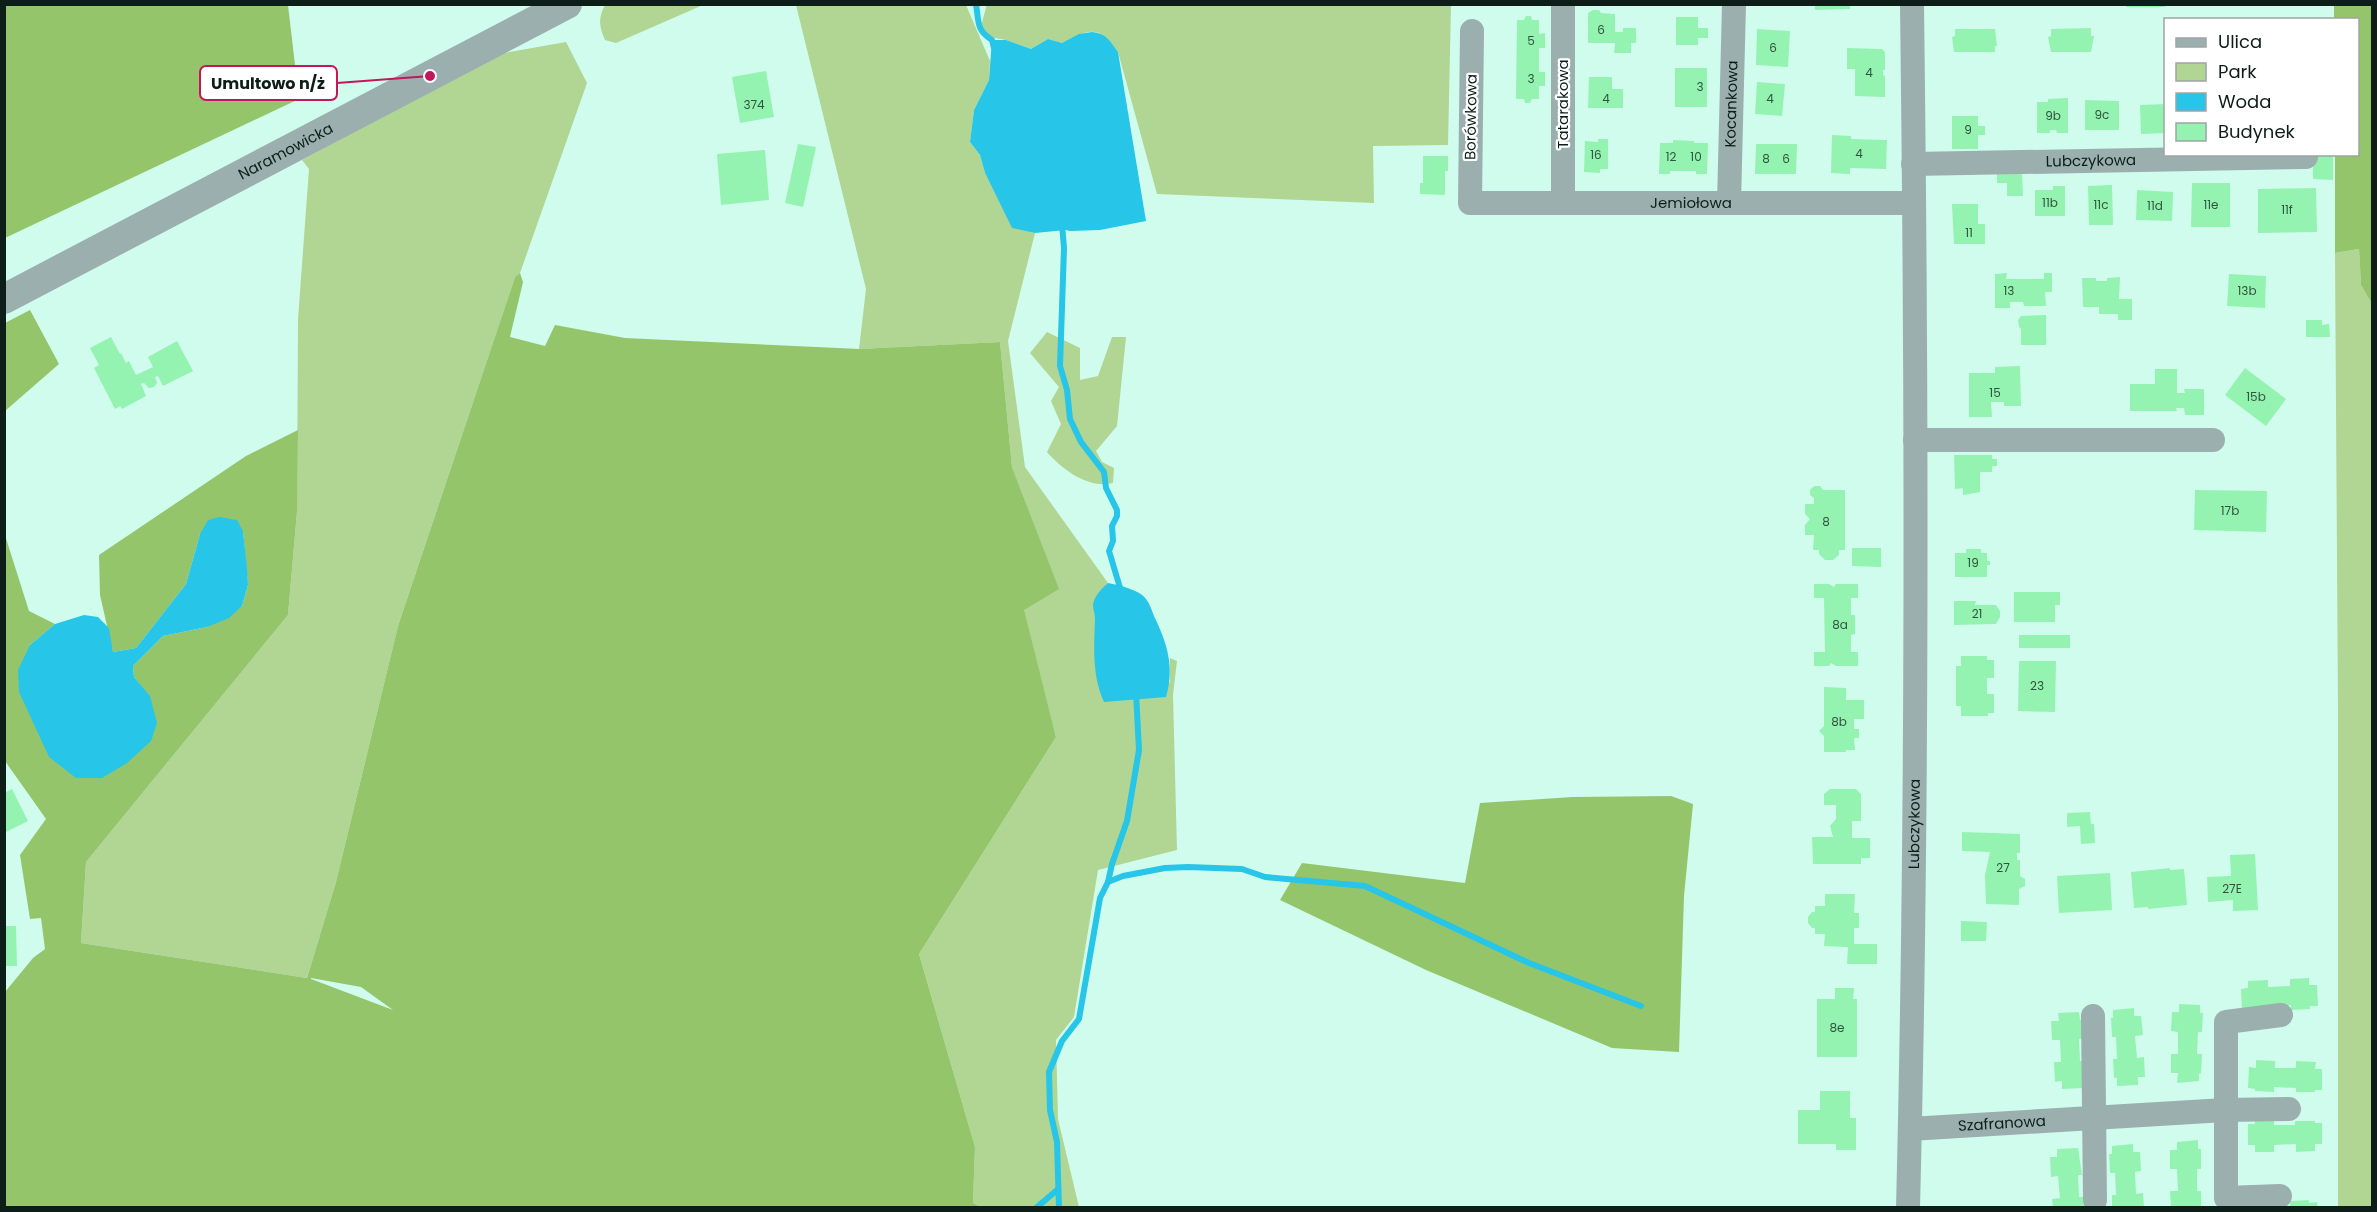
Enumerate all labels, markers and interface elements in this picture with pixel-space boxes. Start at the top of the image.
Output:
legend [2164,18,2359,156]
house number: 6 [1597,21,1605,38]
text: Ulica [2218,29,2262,54]
house number: 5 [1527,32,1535,49]
house number: 6 [1769,39,1777,56]
street label: Tatarakowa [1552,59,1573,149]
text: Park [2218,59,2257,84]
street label: Kocankowa [1719,60,1743,148]
house number: 4 [1865,64,1873,81]
callout: Umultowo n/ż [200,66,337,100]
house number: 3 [1527,70,1535,87]
text: Umultowo n/ż [211,72,325,95]
street label: Borówkowa [1459,74,1482,160]
house number: 3 [1696,78,1704,95]
text: Woda [2218,89,2271,114]
house number: 4 [1602,90,1610,107]
house number: 4 [1766,90,1774,107]
house number: 374 [743,96,765,113]
house number: 9c [2095,106,2109,123]
house number: 9b [2045,107,2061,124]
street label: Naramowicka [234,117,337,185]
text: Budynek [2218,119,2296,144]
house number: 9 [1964,121,1972,138]
house number: 4 [1855,145,1863,162]
house number: 16 [1590,146,1602,163]
house number: 12 [1666,148,1676,165]
house number: 10 [1690,148,1702,165]
street label: Lubczykowa [2046,149,2136,172]
house number: 8 [1762,150,1770,167]
house number: 6 [1782,150,1790,167]
street label: Jemiołowa [1650,192,1732,213]
house number: 11b [2042,194,2058,211]
house number: 11c [2094,196,2108,213]
house number: 11e [2203,196,2219,213]
house number: 11d [2147,197,2163,214]
house number: 11f [2281,201,2293,218]
house number: 11 [1965,224,1973,241]
house number: 13 [2004,282,2014,299]
house number: 13b [2237,282,2257,299]
house number: 15 [1989,384,2001,401]
house number: 15b [2246,388,2266,405]
house number: 17b [2221,502,2239,519]
house number: 8 [1822,513,1830,530]
house number: 19 [1967,554,1979,571]
house number: 21 [1972,605,1982,622]
house number: 8a [1832,616,1848,633]
house number: 23 [2030,677,2044,694]
house number: 8b [1831,713,1847,730]
street label: Lubczykowa [1903,779,1925,869]
house number: 27 [1996,859,2010,876]
house number: 27E [2222,880,2242,897]
house number: 8e [1829,1019,1845,1036]
street label: Szafranowa [1957,1110,2046,1136]

